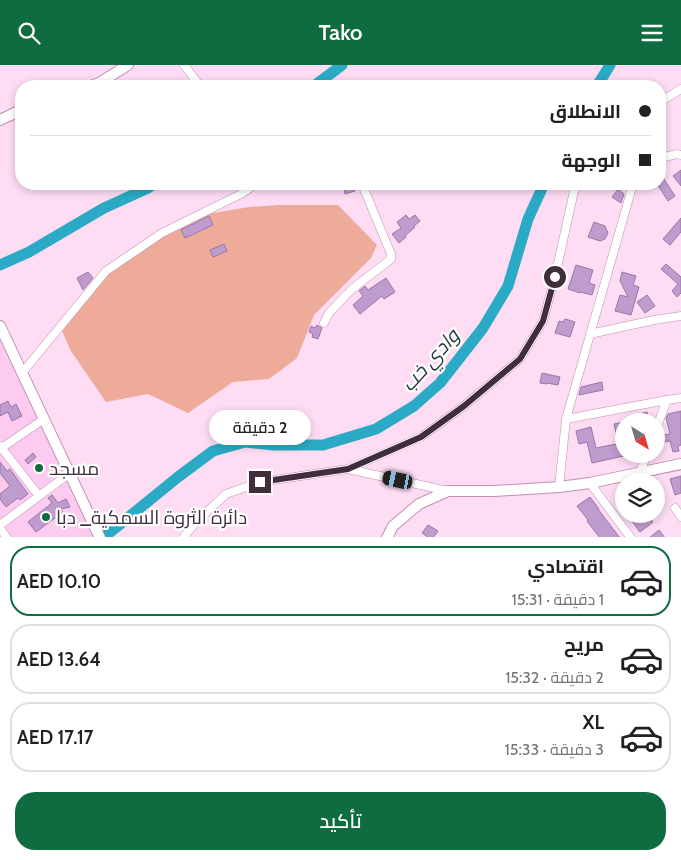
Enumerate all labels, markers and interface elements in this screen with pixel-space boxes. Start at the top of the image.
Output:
icon: search [15,19,43,47]
text: Tako [319,19,362,46]
icon: menu [638,19,666,47]
text: الانطلاق [550,100,621,123]
text: الوجهة [561,149,621,172]
route start [544,266,566,288]
water label: وادي خب [396,323,468,399]
callout: 2 دقيقة [209,409,311,445]
north arrow [615,413,665,463]
map controls [615,413,665,523]
text: 2 دقيقة [233,418,287,437]
place label: مسجد [49,457,99,480]
marker: مسجد [33,462,45,474]
car [381,470,414,490]
route end [249,471,271,493]
button: layers [615,473,665,523]
place label: دائرة الثروة السمكية_ دبا [56,506,247,529]
marker: دائرة الثروة السمكية_ دبا [40,511,52,523]
text: اقتصادي [528,555,604,578]
icon: car [619,559,664,604]
text: AED 10.10 [17,570,101,593]
text: 1 دقيقة · 15:31 [511,590,604,609]
text: مريح [564,633,604,656]
icon: car [619,637,664,682]
text: AED 13.64 [17,648,101,671]
text: 2 دقيقة · 15:32 [505,668,604,687]
text: XL [583,711,604,734]
icon: car [619,715,664,760]
text: AED 17.17 [17,726,93,749]
text: 3 دقيقة · 15:33 [505,740,604,759]
button: تأكيد [15,792,666,850]

